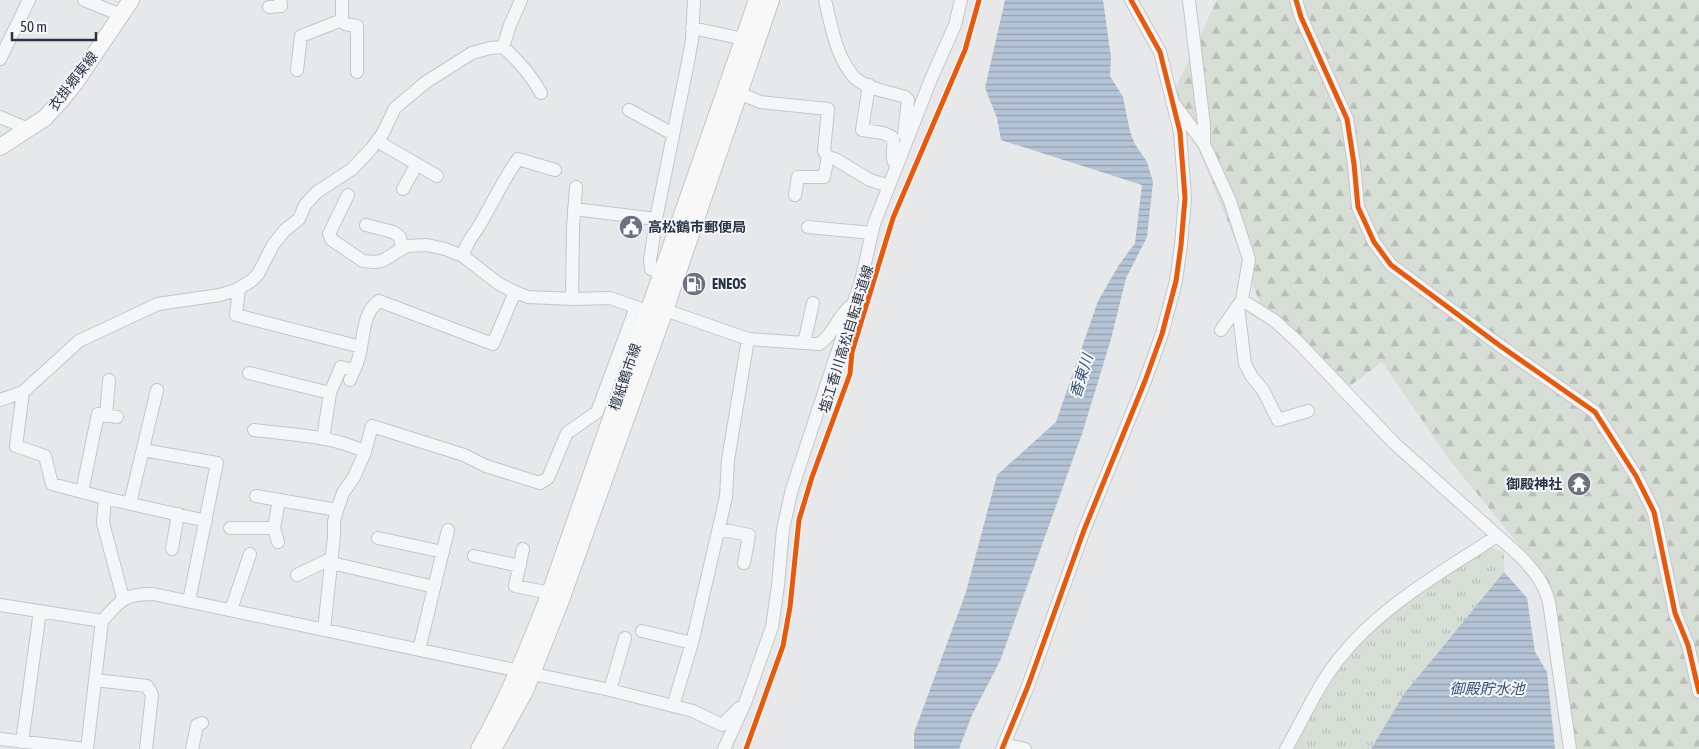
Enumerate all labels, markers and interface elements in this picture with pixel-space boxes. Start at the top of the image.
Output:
scale bar [12,10,96,42]
text: 50 m [20,18,47,35]
street label: 衣掛郷東線 [45,48,101,114]
public building icon: 高松鶴市郵便局 [618,214,644,240]
place label: 高松鶴市郵便局 [648,219,746,235]
street label: 塩江香川高松自転車道線 [816,263,876,415]
fuel station icon: ENEOS [681,271,707,297]
place label: ENEOS [712,276,746,292]
street label: 檀紙鶴市線 [606,341,644,413]
water label: 香東川 [1066,350,1096,400]
temple icon: 御殿神社 [1566,471,1592,497]
place label: 御殿神社 [1506,476,1562,492]
water label: 御殿貯水池 [1449,680,1526,697]

